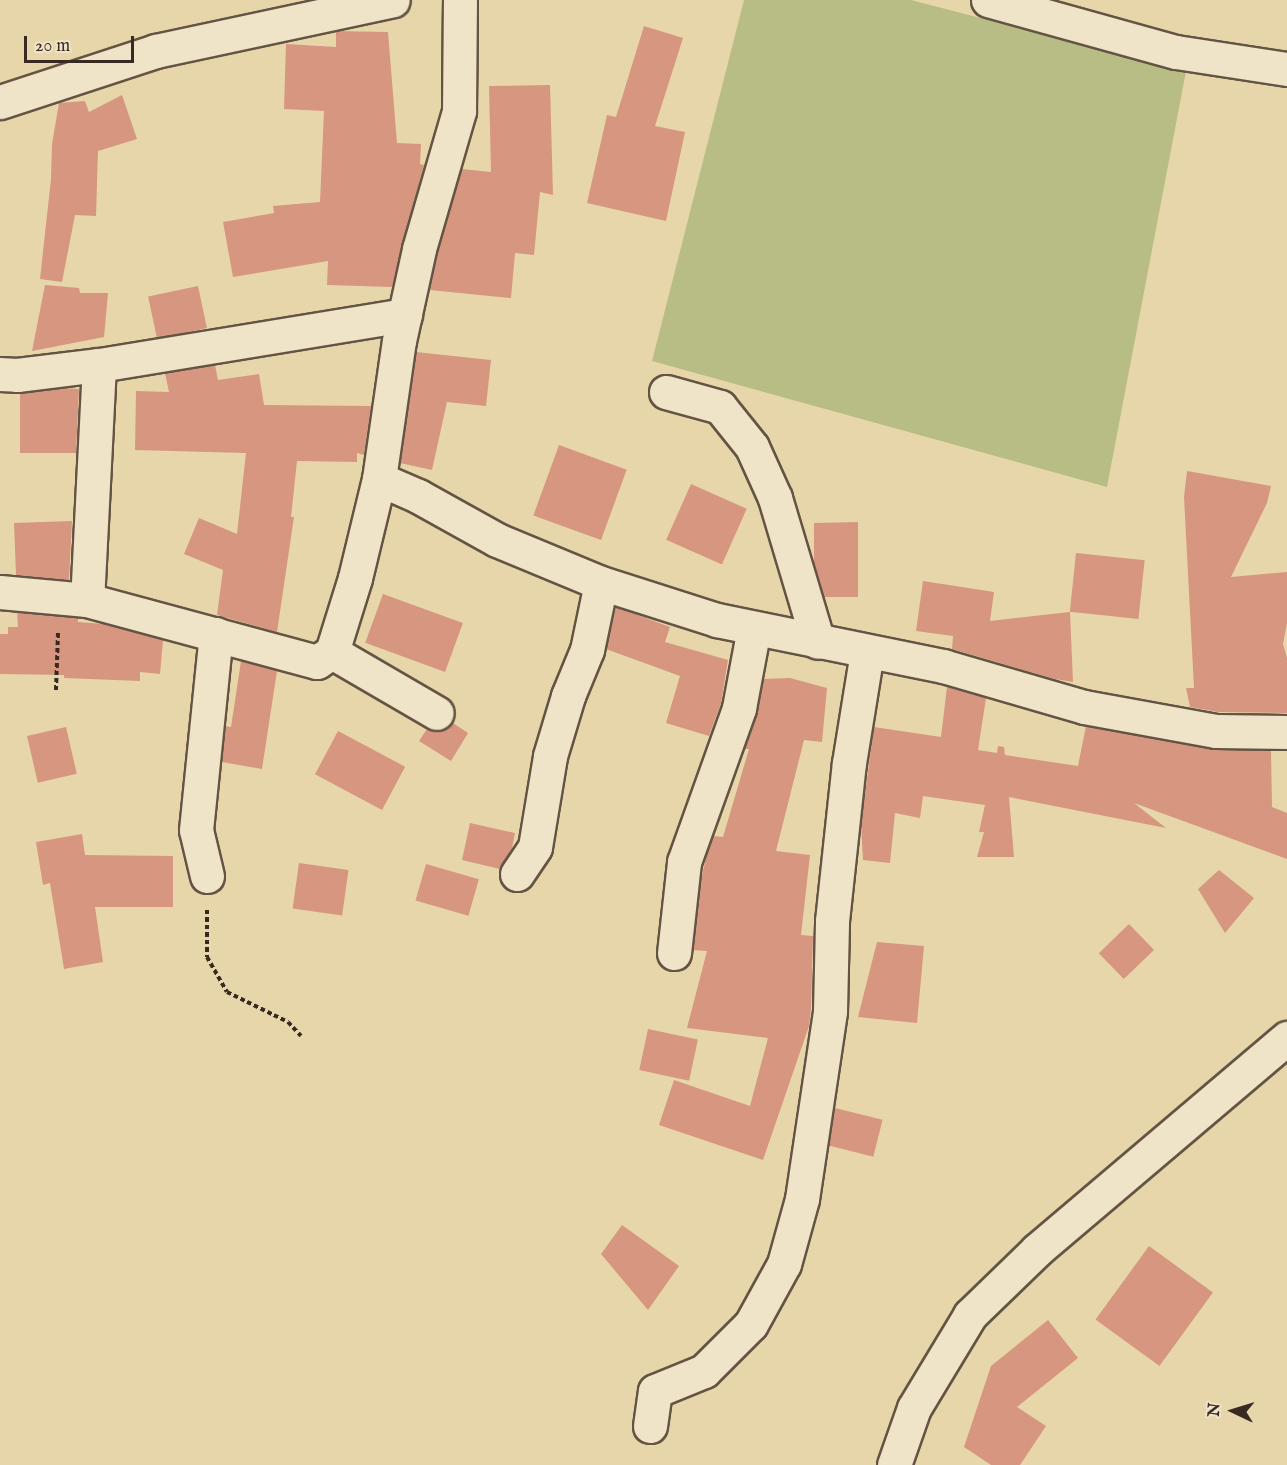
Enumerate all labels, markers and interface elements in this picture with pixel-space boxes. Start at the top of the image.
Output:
scale bar [27,24,136,62]
text: 20 m [35,35,70,58]
north arrow [1203,1381,1263,1441]
text: N [1205,1402,1226,1417]

